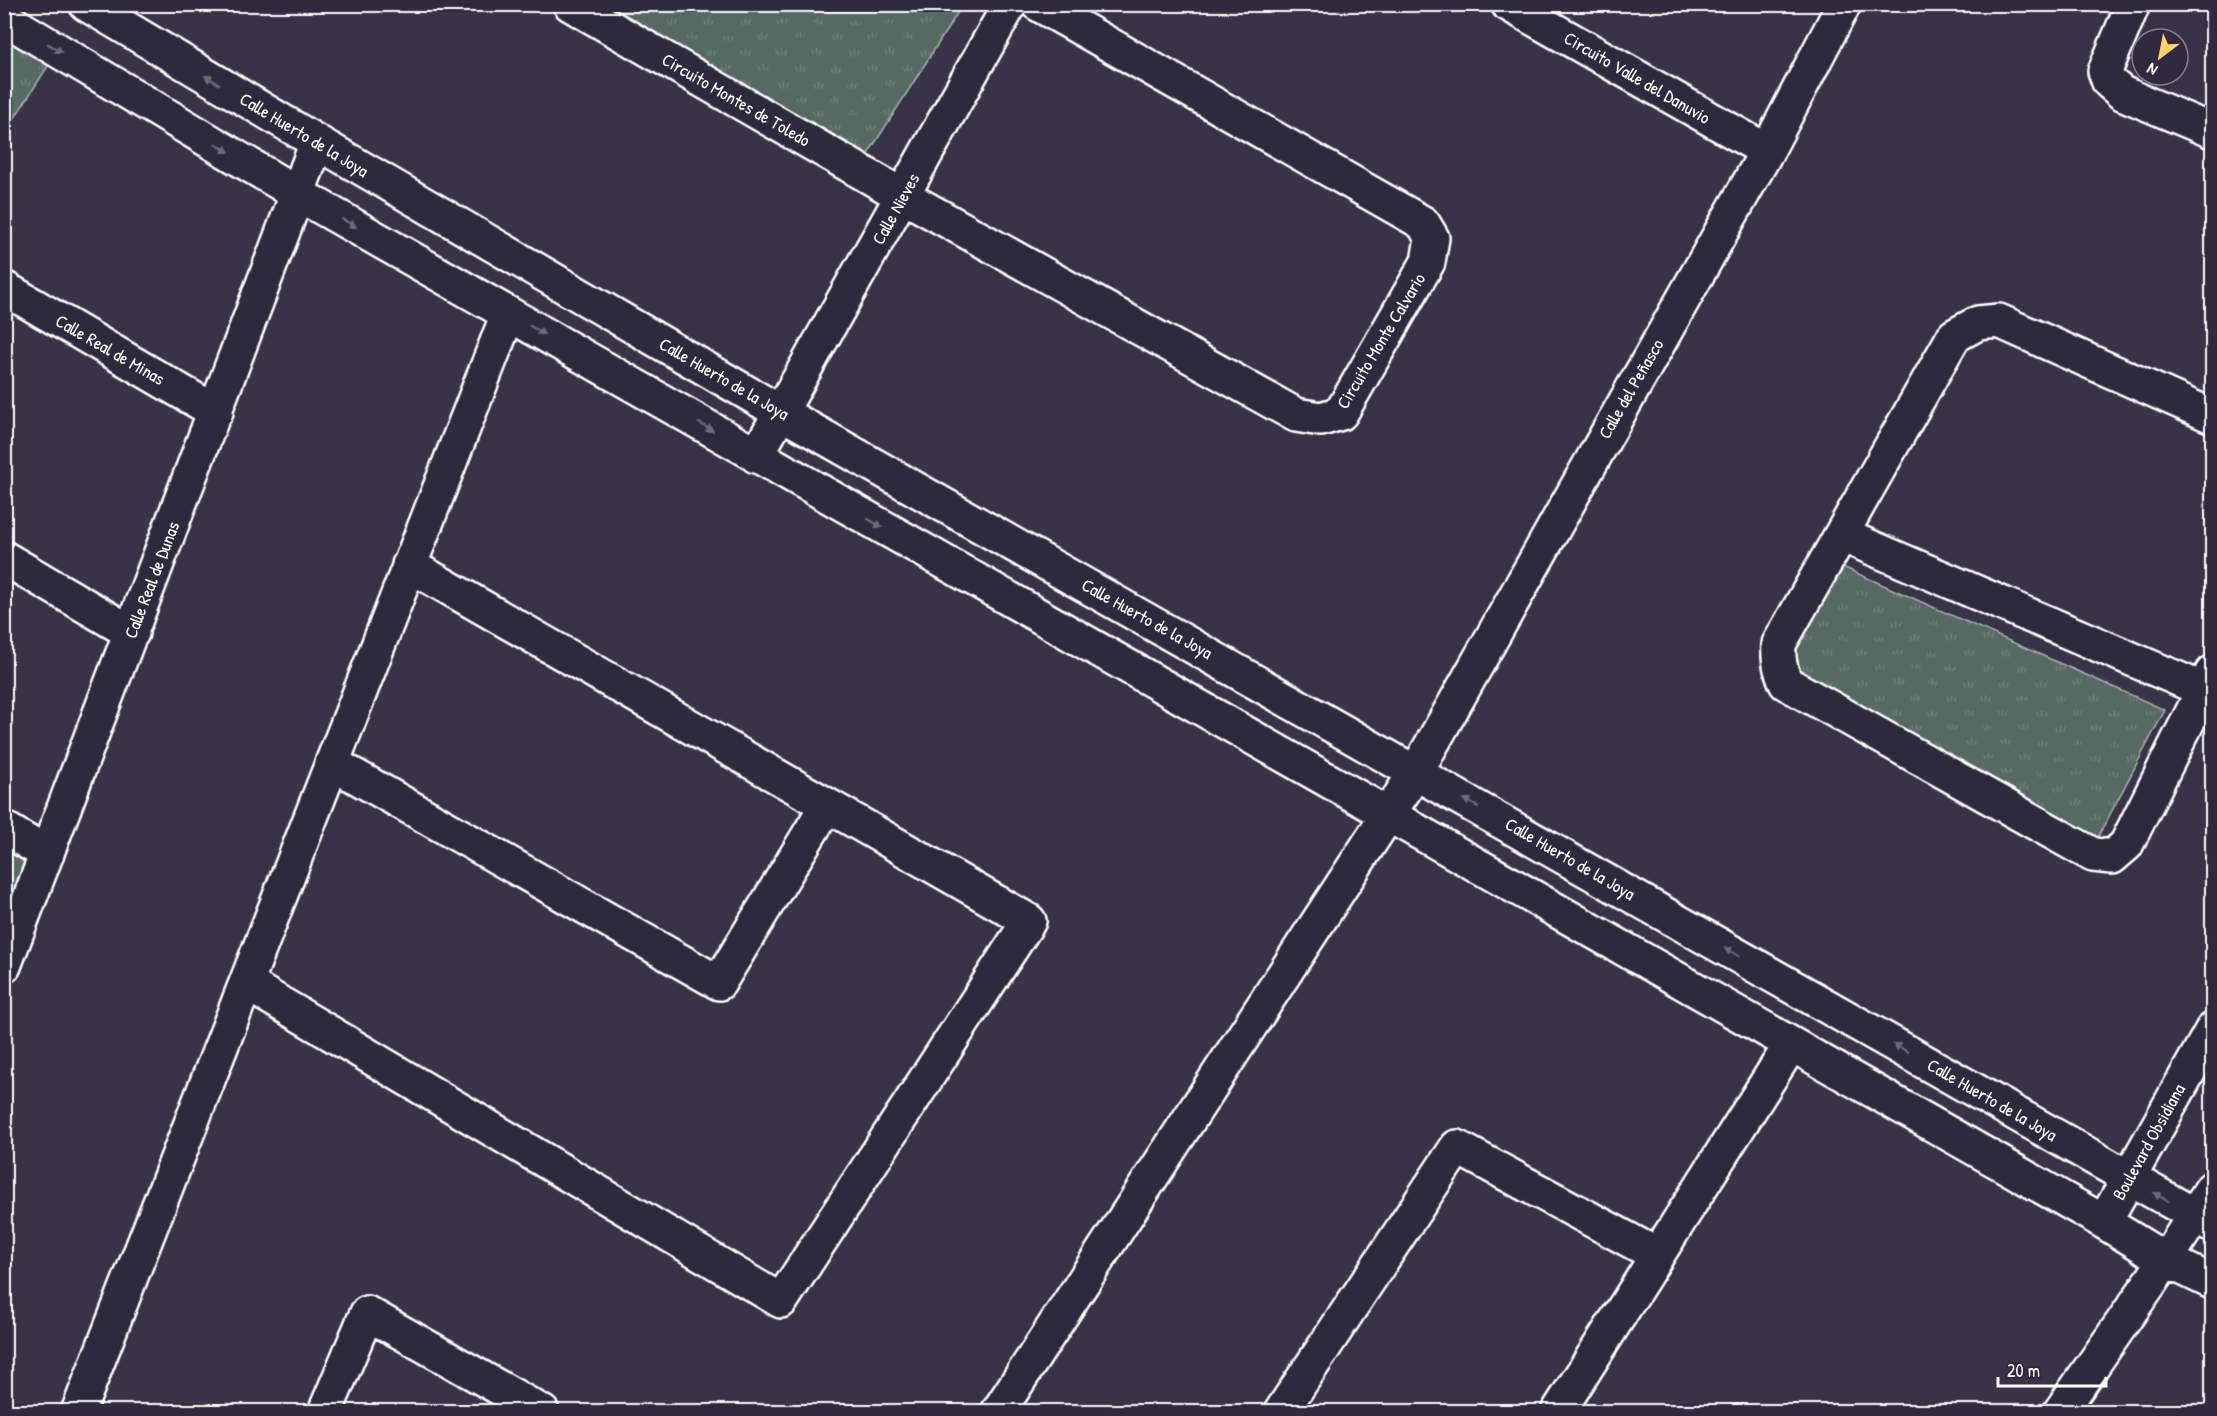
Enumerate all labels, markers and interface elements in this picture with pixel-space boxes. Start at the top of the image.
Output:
street label: Circuito Valle del Danuvio [1559,25,1715,130]
north arrow [2130,27,2190,87]
one-way arrow [47,42,63,53]
street label: Circuito Montes de Toledo [658,47,815,152]
text: N [2142,58,2161,81]
one-way arrow [203,75,220,85]
street label: Calle Huerto de la Joya [235,86,373,183]
one-way arrow [214,143,230,154]
street label: Calle Nieves [866,169,925,249]
one-way arrow [341,218,357,229]
street label: Circuito Monte Calvario [1330,268,1431,413]
street label: Calle Real de Minas [51,308,170,391]
one-way arrow [529,325,546,335]
street label: Calle Huerto de la Joya [655,331,794,426]
street label: Calle del Peñasco [1592,334,1669,443]
one-way arrow [698,422,715,432]
street label: Calle Real de Dunas [118,518,185,642]
one-way arrow [867,518,883,529]
street label: Calle Huerto de la Joya [1077,572,1217,665]
one-way arrow [1462,798,1479,808]
street label: Calle Huerto de la Joya [1501,811,1640,906]
one-way arrow [1723,947,1740,957]
one-way arrow [1892,1043,1909,1053]
street label: Calle Huerto de la Joya [1923,1052,2062,1147]
street label: Boulevard Obsidiana [2106,1079,2191,1204]
one-way arrow [2152,1192,2169,1202]
scale bar [1998,1350,2106,1388]
text: 20 m [2007,1358,2040,1383]

